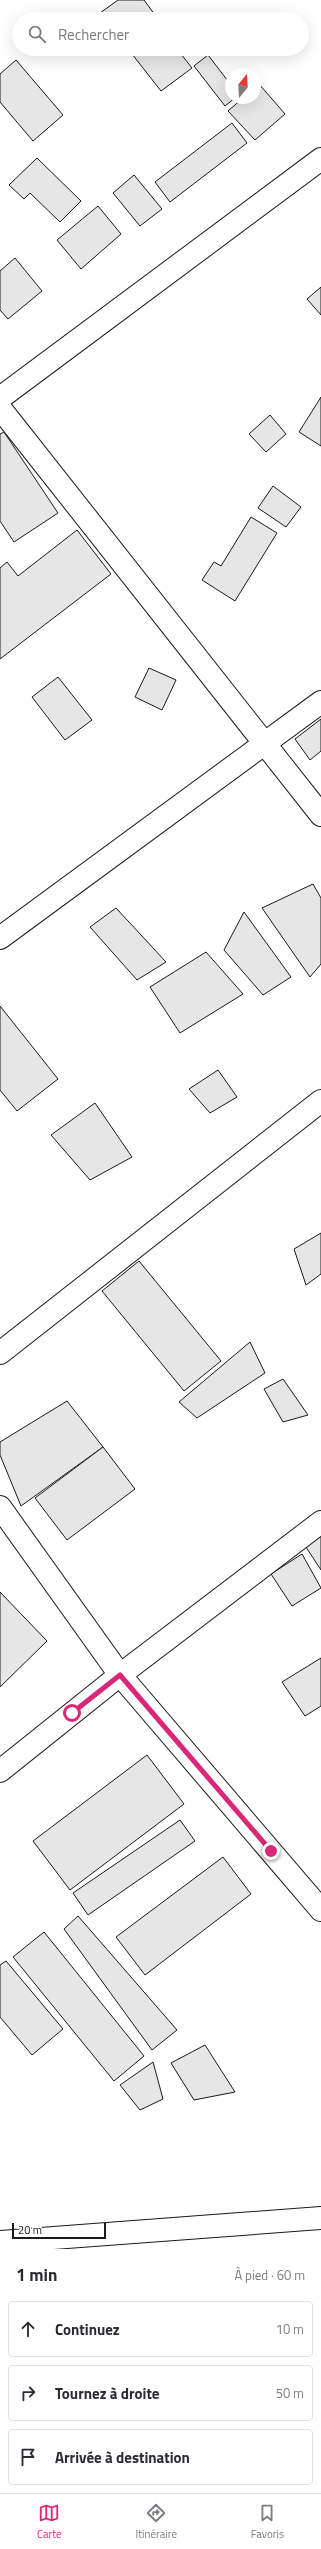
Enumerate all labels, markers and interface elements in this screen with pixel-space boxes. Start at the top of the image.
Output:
search box [12,12,309,56]
icon: search [26,23,48,45]
text: Rechercher [58,23,129,46]
north arrow [225,68,261,104]
route start [63,1704,81,1722]
route end [262,1842,280,1860]
scale bar [12,2221,106,2240]
text: 20 m [18,2222,42,2238]
text: 1 min [16,2262,57,2288]
text: À pied · 60 m [234,2265,305,2285]
icon: ahead [17,2318,39,2340]
text: Continuez [55,2318,120,2341]
text: 10 m [276,2319,304,2339]
icon: right [17,2382,39,2404]
text: Tournez à droite [55,2382,160,2405]
text: 50 m [276,2383,304,2403]
icon: arrive [17,2446,39,2468]
text: Arrivée à destination [55,2446,190,2469]
tab: Carte [37,2502,62,2542]
tab: Itinéraire [136,2502,177,2542]
tab: Favoris [251,2502,284,2542]

